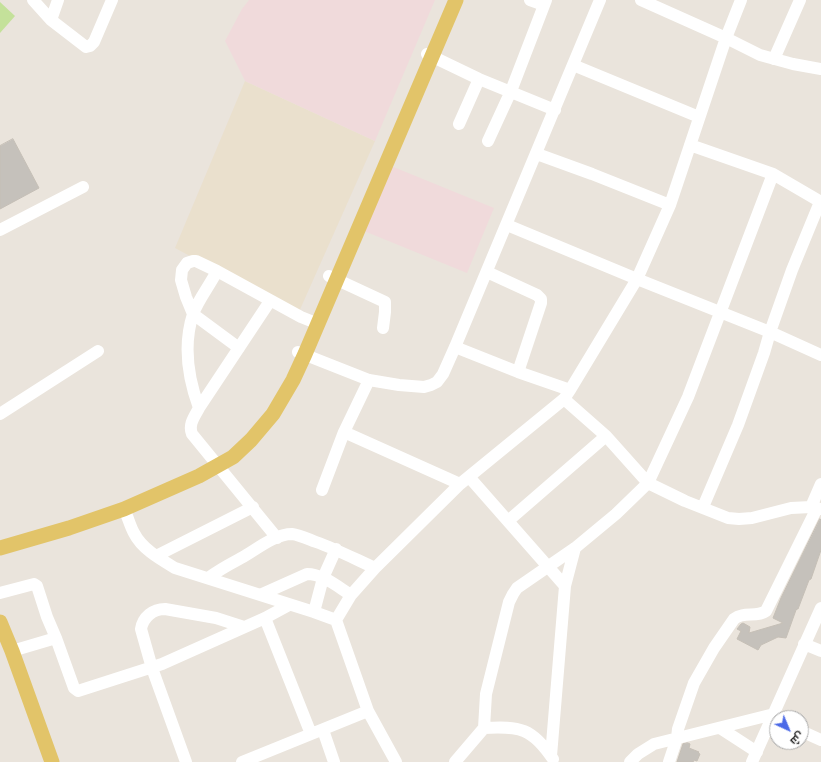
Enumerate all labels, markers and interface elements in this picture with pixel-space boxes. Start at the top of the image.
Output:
north arrow [769,710,809,750]
text: ش [787,728,807,749]

